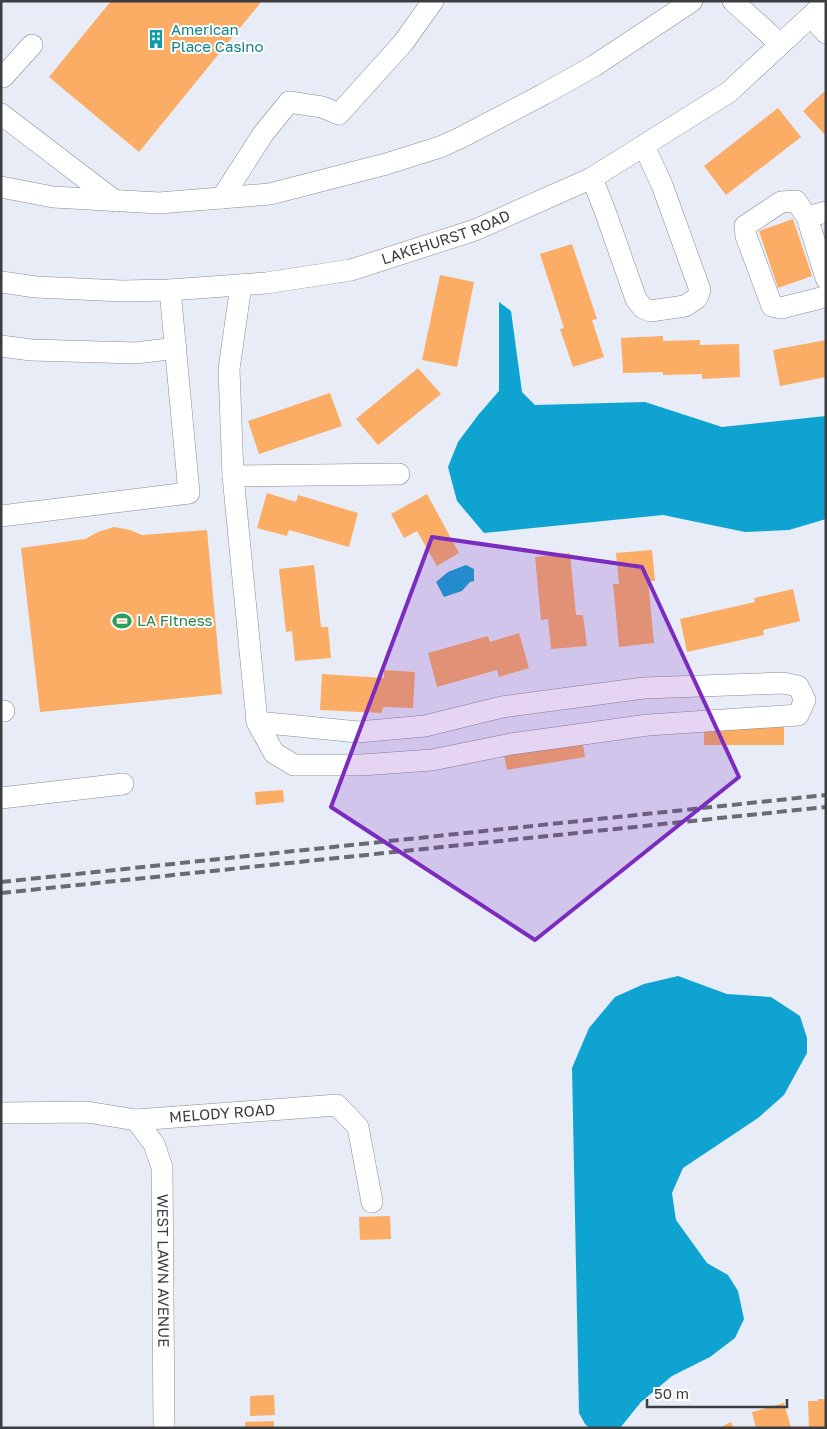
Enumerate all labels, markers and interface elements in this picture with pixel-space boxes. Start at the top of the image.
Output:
place label: American Place Casino [171,20,264,55]
building icon: American Place Casino [145,28,167,50]
street label: LAKEHURST ROAD [379,206,513,268]
sports icon: LA Fitness [111,610,133,632]
place label: LA Fitness [137,611,213,629]
street label: MELODY ROAD [168,1100,276,1126]
street label: WEST LAWN AVENUE [154,1194,173,1347]
scale bar [647,1376,787,1408]
text: 50 m [654,1384,689,1402]

